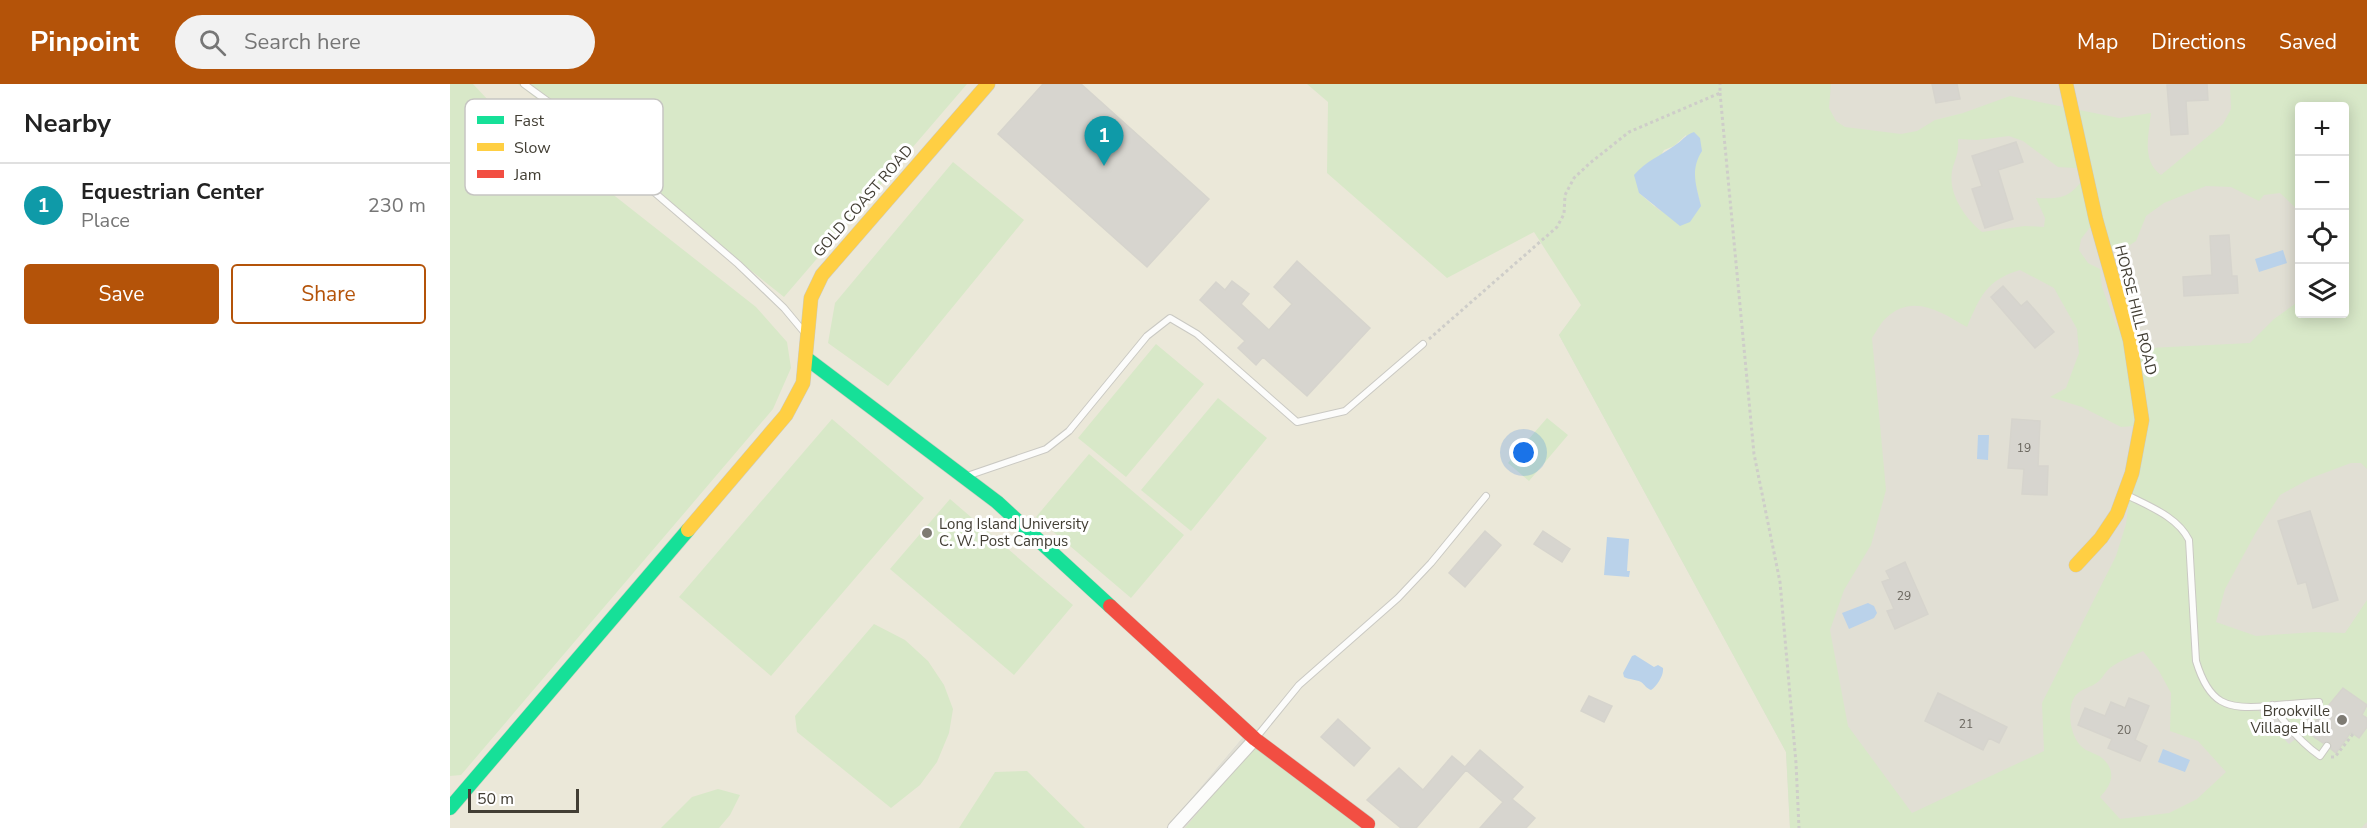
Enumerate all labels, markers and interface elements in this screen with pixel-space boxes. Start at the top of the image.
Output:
search box [175,15,595,69]
text: Pinpoint [30,23,139,61]
icon: search [196,26,229,59]
text: Search here [244,27,361,57]
text: Map [2077,28,2118,56]
text: Directions [2151,28,2246,56]
text: Saved [2279,28,2337,56]
legend [465,99,663,195]
map controls [2295,102,2349,318]
button: + [2295,102,2349,156]
text: Nearby [24,106,111,141]
text: Fast [514,110,545,132]
pin: 1 [1084,116,1124,166]
text: Slow [514,137,551,159]
street label: GOLD COAST ROAD [809,141,917,261]
button: − [2295,156,2349,210]
text: Jam [513,164,541,186]
text: Equestrian Center [81,177,264,207]
text: 1 [38,192,50,219]
text: 230 m [368,192,426,219]
text: Place [81,207,130,234]
button: locate [2295,210,2349,264]
street label: HORSE HILL ROAD [2110,243,2162,377]
button: Save [24,264,219,324]
button: Share [231,264,426,324]
button: layers [2295,264,2349,318]
your location [1509,438,1538,467]
house number: 19 [2017,440,2031,456]
place label: Long Island University C. W. Post Campus [939,514,1089,551]
marker: Long Island University C. W. Post Campus [920,526,934,540]
house number: 29 [1897,588,1911,604]
place label: Brookville Village Hall [2249,701,2331,738]
marker: Brookville Village Hall [2335,713,2349,727]
house number: 21 [1959,716,1973,732]
house number: 20 [2117,722,2131,738]
scale bar [468,786,579,814]
text: 50 m [477,788,514,810]

